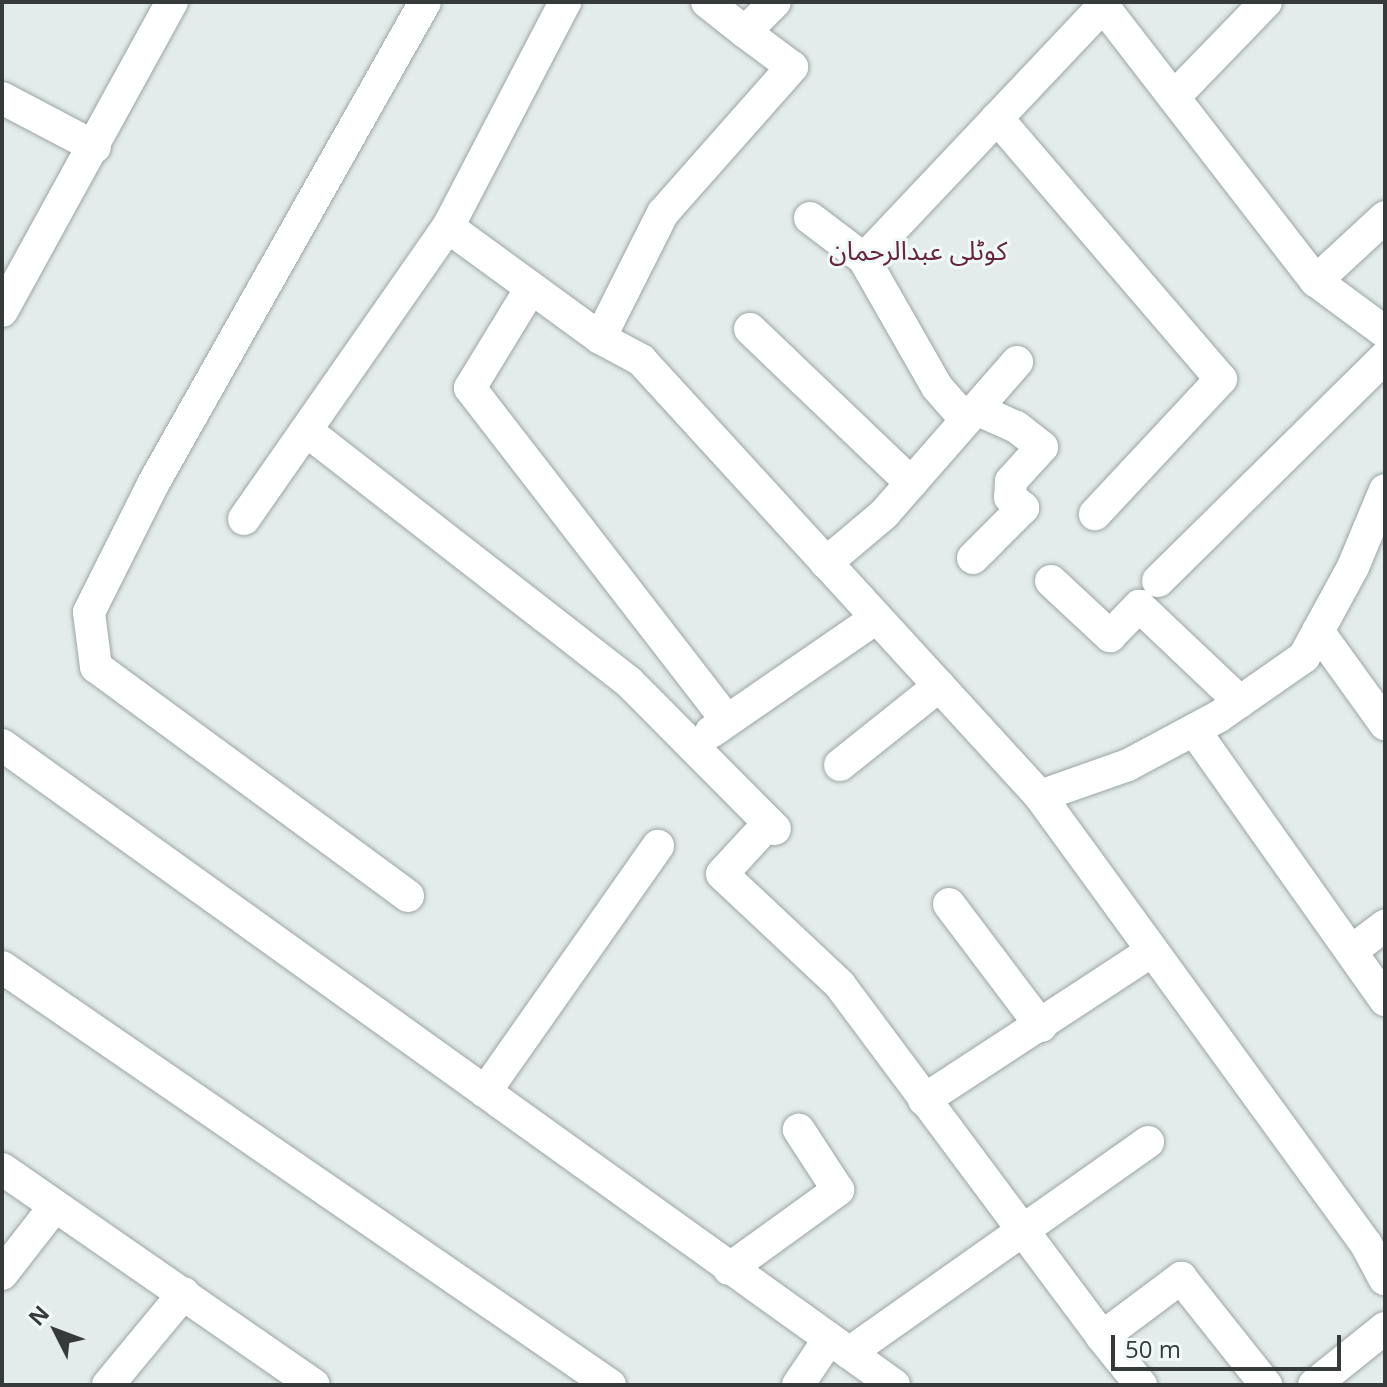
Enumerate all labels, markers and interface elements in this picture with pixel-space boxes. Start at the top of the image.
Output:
district label: کوٹلی عبدالرحمان [829,235,1007,267]
north arrow [16,1291,96,1371]
text: N [21,1298,55,1332]
scale bar [1115,1319,1345,1369]
text: 50 m [1125,1332,1181,1365]

